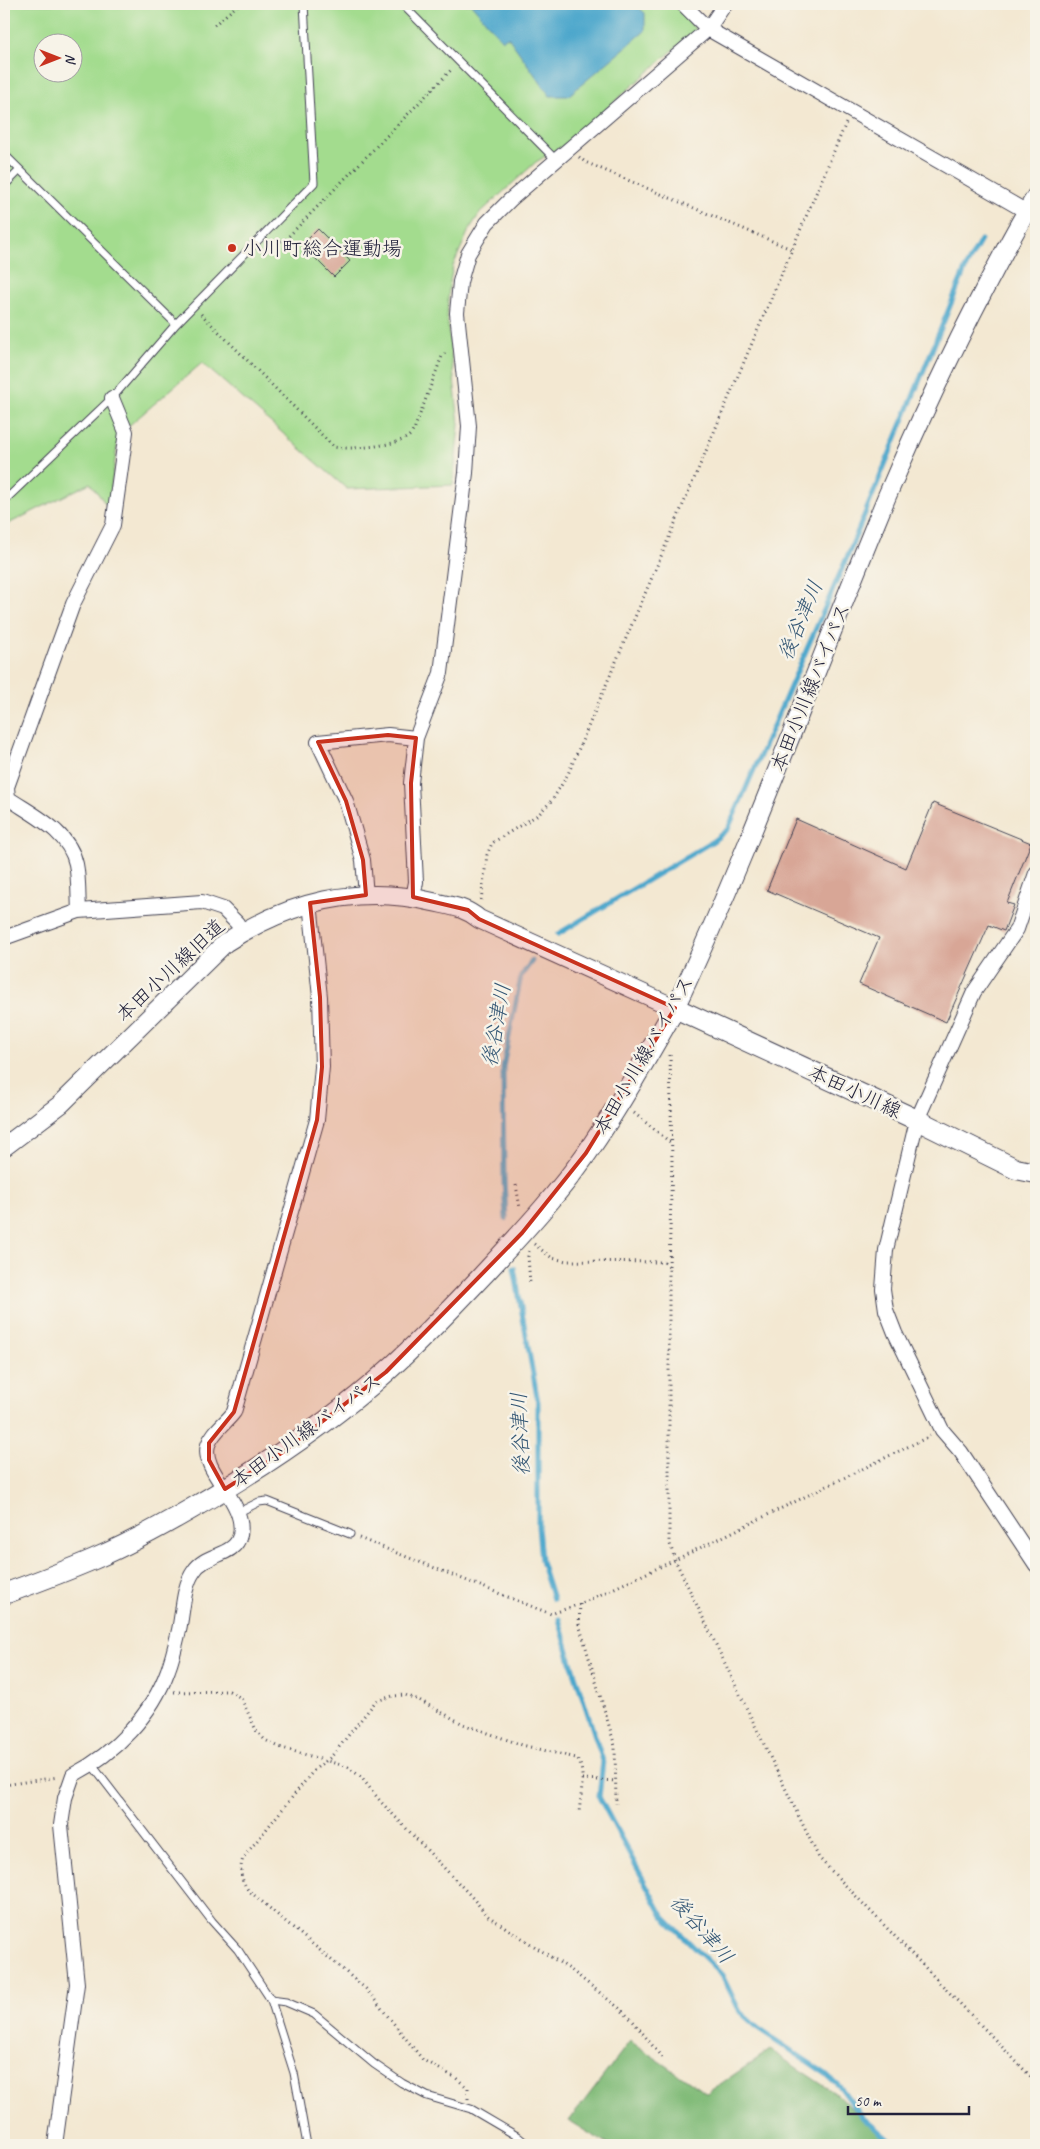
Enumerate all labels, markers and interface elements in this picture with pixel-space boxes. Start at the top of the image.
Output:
north arrow [32,32,82,82]
text: N [62,54,79,65]
place label: 小川町総合運動場 [242,236,402,261]
marker: 小川町総合運動場 [226,242,238,254]
water label: 後谷津川 [772,576,828,664]
street label: 本田小川線バイパス [765,599,856,775]
street label: 本田小川線旧道 [111,913,230,1027]
street label: 本田小川線バイパス [588,971,699,1139]
water label: 後谷津川 [476,981,516,1069]
street label: 本田小川線 [804,1059,905,1124]
street label: 本田小川線バイパス [226,1368,386,1493]
water label: 後谷津川 [506,1392,534,1476]
water label: 後谷津川 [665,1889,739,1969]
scale bar [848,2084,969,2116]
text: 50 m [855,2092,882,2111]

